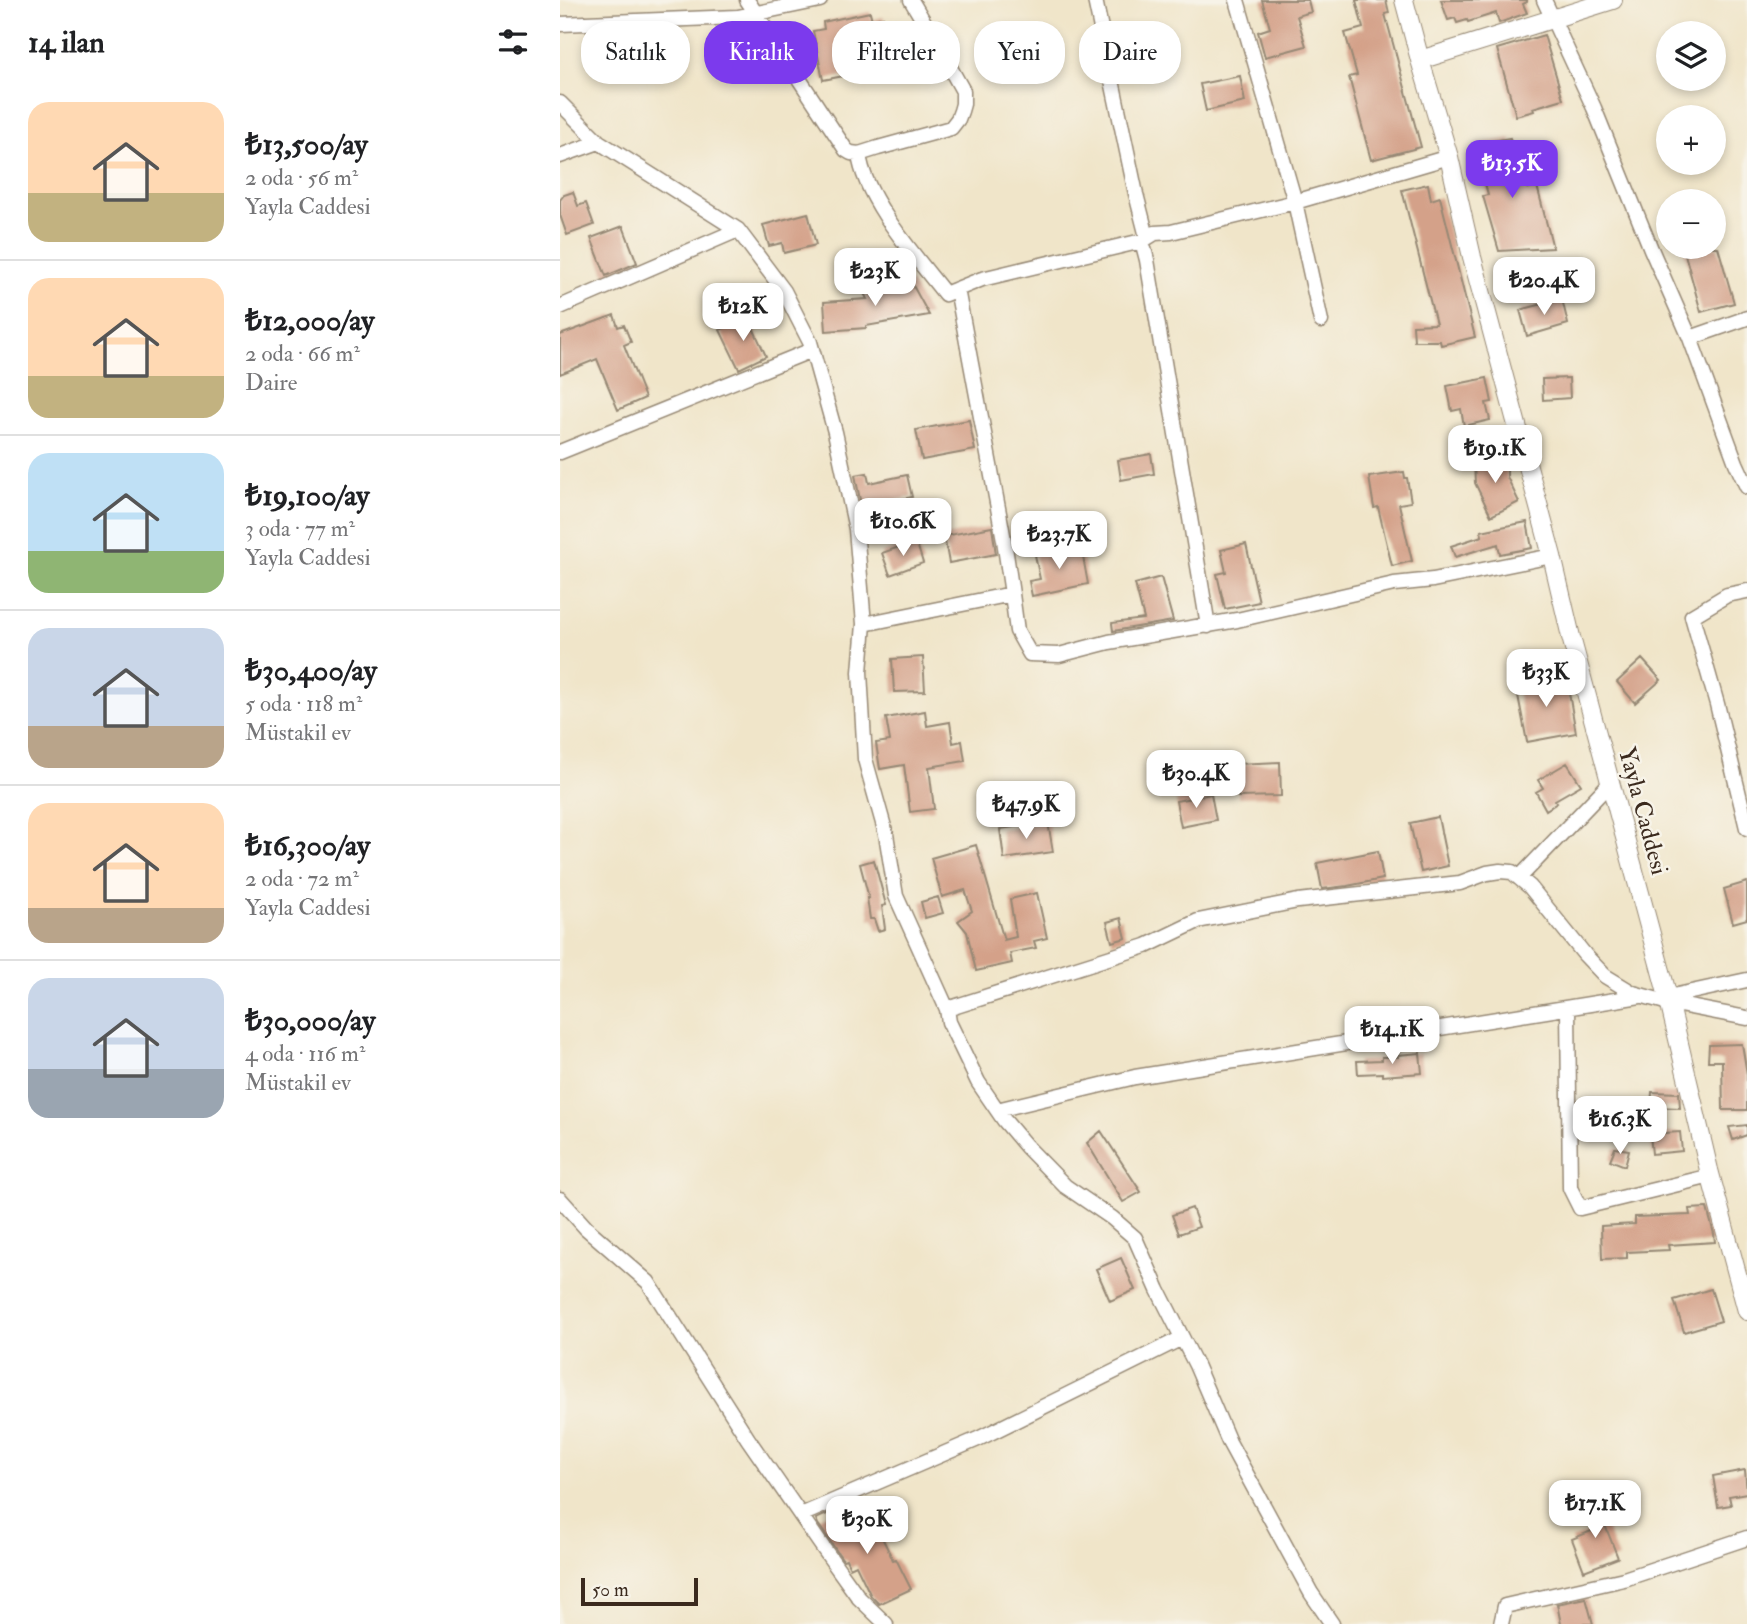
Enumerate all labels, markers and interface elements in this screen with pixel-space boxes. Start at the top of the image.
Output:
chip: Satılık [581,21,690,84]
chip: Kiralık [704,21,818,84]
chip: Filtreler [832,21,960,84]
chip: Yeni [974,21,1065,84]
chip: Daire [1079,21,1181,84]
map controls [1656,21,1726,259]
button: layers [1656,21,1726,91]
icon: filters [494,23,532,61]
text: 14 ilan [28,24,105,61]
button: + [1656,105,1726,175]
text: ₺13,500/ay [245,126,368,163]
icon: home [84,130,168,214]
pin: ₺13.5K [1455,140,1569,200]
text: ₺13.5K [1482,148,1542,177]
text: 2 oda · 56 m² [245,163,358,192]
button: − [1656,189,1726,259]
text: Yayla Caddesi [245,192,371,221]
pin: ₺23K [834,248,916,308]
text: ₺23K [850,256,900,285]
pin: ₺20.4K [1487,258,1601,317]
text: ₺20.4K [1509,265,1579,294]
pin: ₺12K [702,284,784,343]
text: ₺12K [718,291,768,320]
text: ₺12,000/ay [245,302,374,339]
icon: home [84,306,168,390]
text: 2 oda · 66 m² [245,339,360,368]
text: Daire [245,368,297,397]
pin: ₺19.1K [1438,426,1552,485]
text: ₺19.1K [1464,433,1526,462]
text: ₺19,100/ay [245,477,370,514]
icon: home [84,481,168,565]
pin: ₺10.6K [846,498,960,558]
text: ₺10.6K [870,506,936,535]
pin: ₺23.7K [1002,512,1116,571]
text: 3 oda · 77 m² [245,514,355,543]
text: ₺23.7K [1027,519,1091,548]
text: Yayla Caddesi [245,543,371,572]
pin: ₺33K [1505,650,1587,709]
text: ₺30,400/ay [245,652,377,689]
icon: home [84,656,168,740]
text: ₺33K [1523,657,1569,686]
text: 5 oda · 118 m² [245,689,362,718]
text: Müstakil ev [245,718,351,747]
street label: Yayla Caddesi [1611,744,1675,878]
pin: ₺30.4K [1139,750,1253,810]
text: ₺30.4K [1162,758,1230,787]
pin: ₺47.9K [969,782,1083,841]
text: ₺47.9K [992,789,1060,818]
text: ₺16,300/ay [245,827,370,864]
icon: home [84,831,168,915]
text: 2 oda · 72 m² [245,864,359,893]
text: Yayla Caddesi [245,893,371,922]
text: ₺30,000/ay [245,1002,375,1039]
icon: home [84,1006,168,1090]
pin: ₺14.1K [1335,1006,1449,1066]
text: ₺14.1K [1361,1014,1424,1043]
text: 4 oda · 116 m² [245,1039,365,1068]
text: Müstakil ev [245,1068,351,1097]
pin: ₺16.3K [1563,1096,1677,1156]
text: ₺16.3K [1589,1104,1651,1133]
pin: ₺17.1K [1538,1480,1652,1540]
text: ₺17.1K [1565,1488,1625,1517]
pin: ₺30K [826,1496,908,1556]
text: ₺30K [842,1504,892,1533]
scale bar [581,1575,698,1607]
text: 50 m [592,1578,629,1602]

